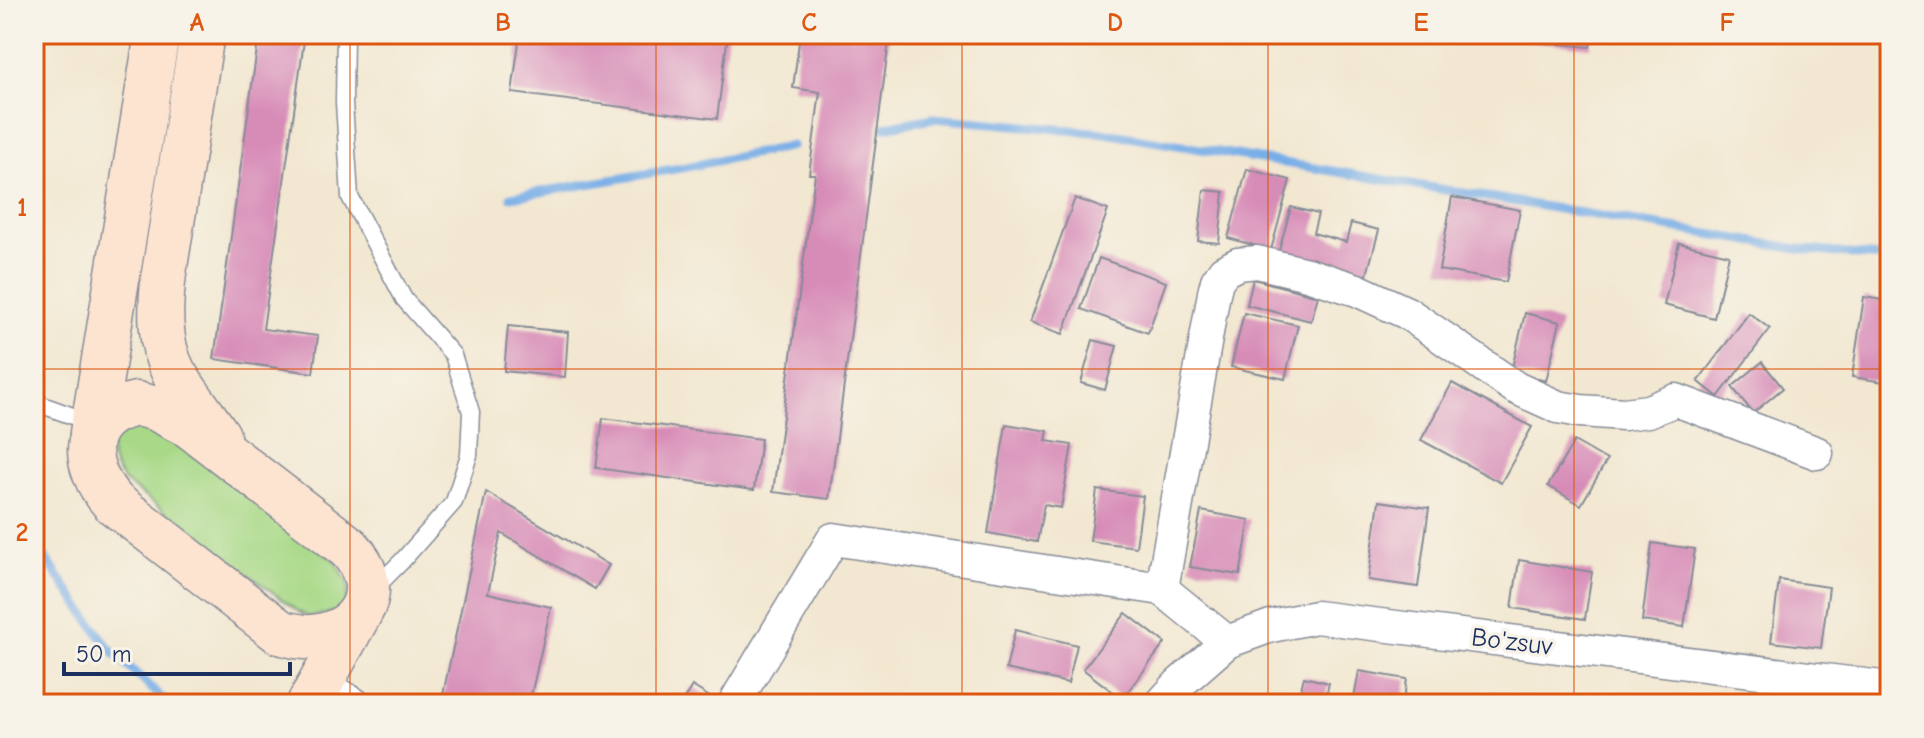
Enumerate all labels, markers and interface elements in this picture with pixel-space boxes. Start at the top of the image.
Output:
text: A [190,8,205,38]
text: B [495,8,511,38]
text: C [801,8,817,38]
text: D [1107,8,1123,38]
text: E [1413,8,1429,38]
text: F [1719,8,1735,38]
text: 1 [17,193,27,223]
text: 2 [16,518,28,548]
street label: Bo'zsuv [1470,622,1554,662]
scale bar [64,626,290,676]
text: 50 m [76,640,132,668]

